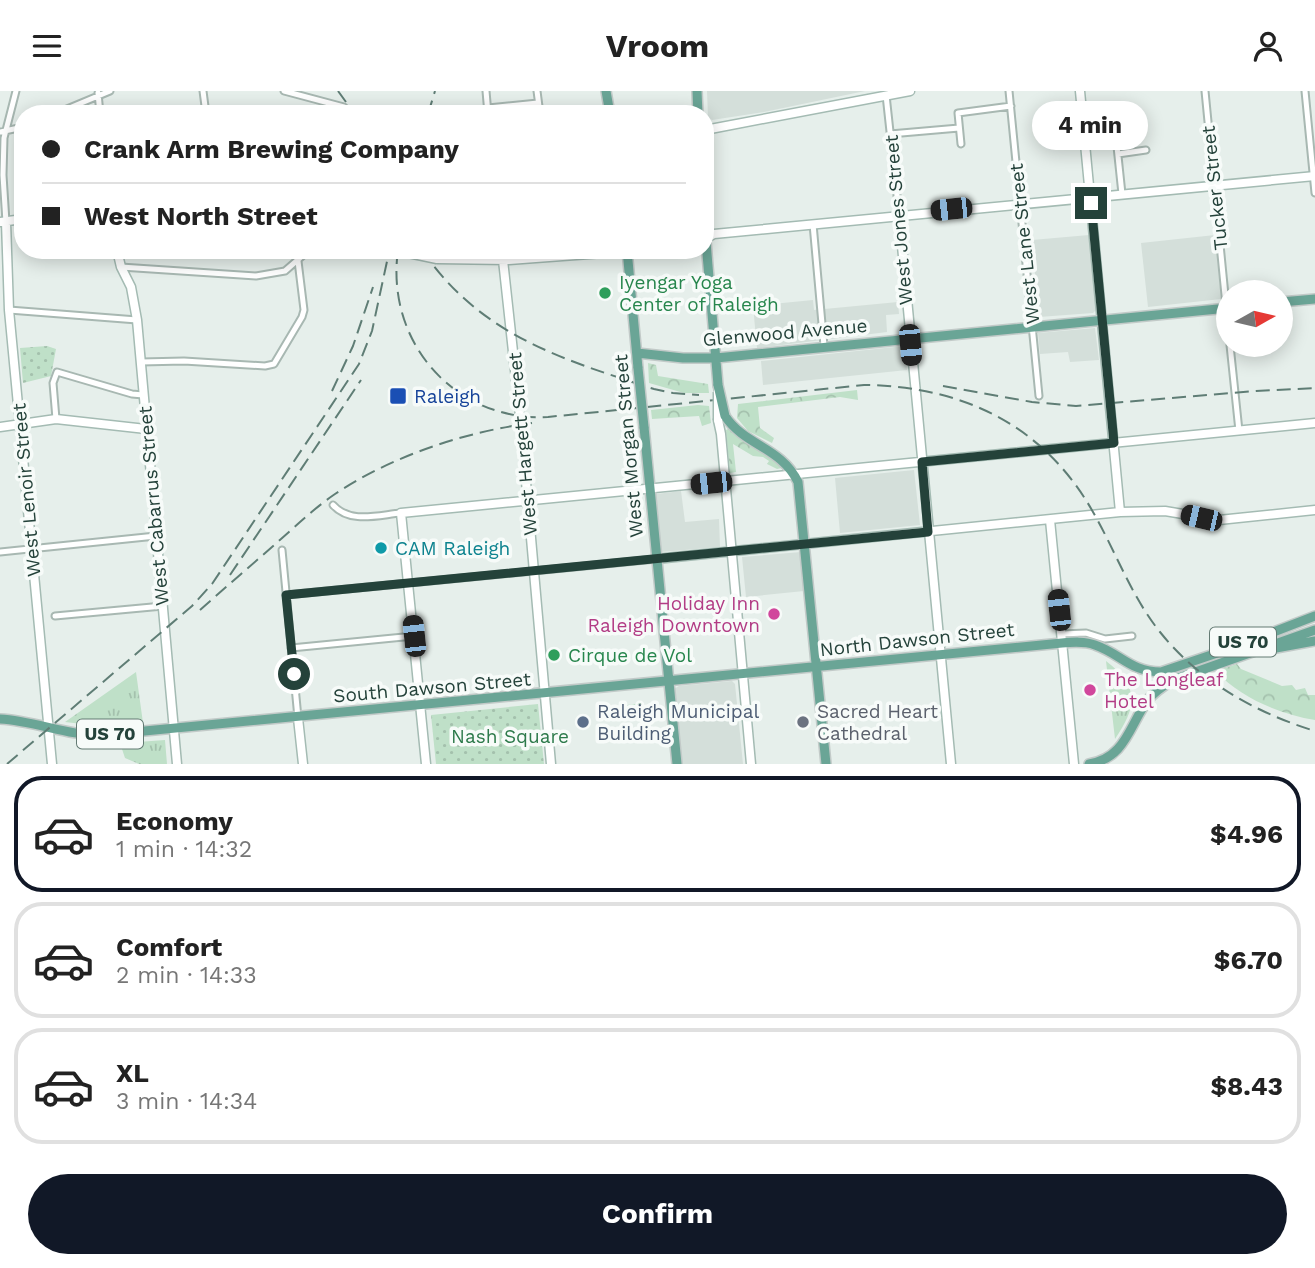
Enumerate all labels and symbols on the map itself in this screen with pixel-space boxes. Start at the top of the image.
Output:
callout: 4 min [1033,101,1149,151]
street label: Tucker Street [1197,125,1232,251]
street label: West Jones Street [880,134,917,306]
street label: West Lane Street [1005,162,1044,325]
route end [1075,187,1107,219]
car [930,196,973,222]
place label: Iyengar Yoga Center of Raleigh [619,271,779,316]
north arrow [1216,280,1293,357]
marker: Iyengar Yoga Center of Raleigh [597,285,613,301]
street label: Glenwood Avenue [702,314,868,351]
car [898,323,923,367]
street label: West Hargett Street [503,351,542,537]
street label: West Morgan Street [609,353,648,539]
place label: Raleigh [414,385,481,408]
marker: Raleigh [388,386,408,406]
street label: West Lenoir Street [7,402,46,578]
street label: West Cabarrus Street [133,405,174,607]
car [690,470,733,496]
car [1179,503,1224,533]
place label: CAM Raleigh [395,537,510,560]
marker: CAM Raleigh [373,540,389,556]
car [1047,588,1072,632]
place label: Holiday Inn Raleigh Downtown [587,592,760,637]
marker: Holiday Inn Raleigh Downtown [766,606,782,622]
car [402,614,427,658]
street label: North Dawson Street [819,618,1015,661]
road number: US 70 [1210,627,1276,657]
place label: Cirque de Vol [568,644,692,667]
marker: Cirque de Vol [546,647,562,663]
route start [278,658,310,690]
street label: South Dawson Street [332,667,532,708]
place label: The Longleaf Hotel [1104,668,1224,713]
marker: The Longleaf Hotel [1082,682,1098,698]
place label: Raleigh Municipal Building [597,700,760,745]
place label: Sacred Heart Cathedral [817,700,938,745]
marker: Raleigh Municipal Building [575,714,591,730]
marker: Sacred Heart Cathedral [795,714,811,730]
road number: US 70 [77,719,143,749]
park label: Nash Square [451,725,569,748]

